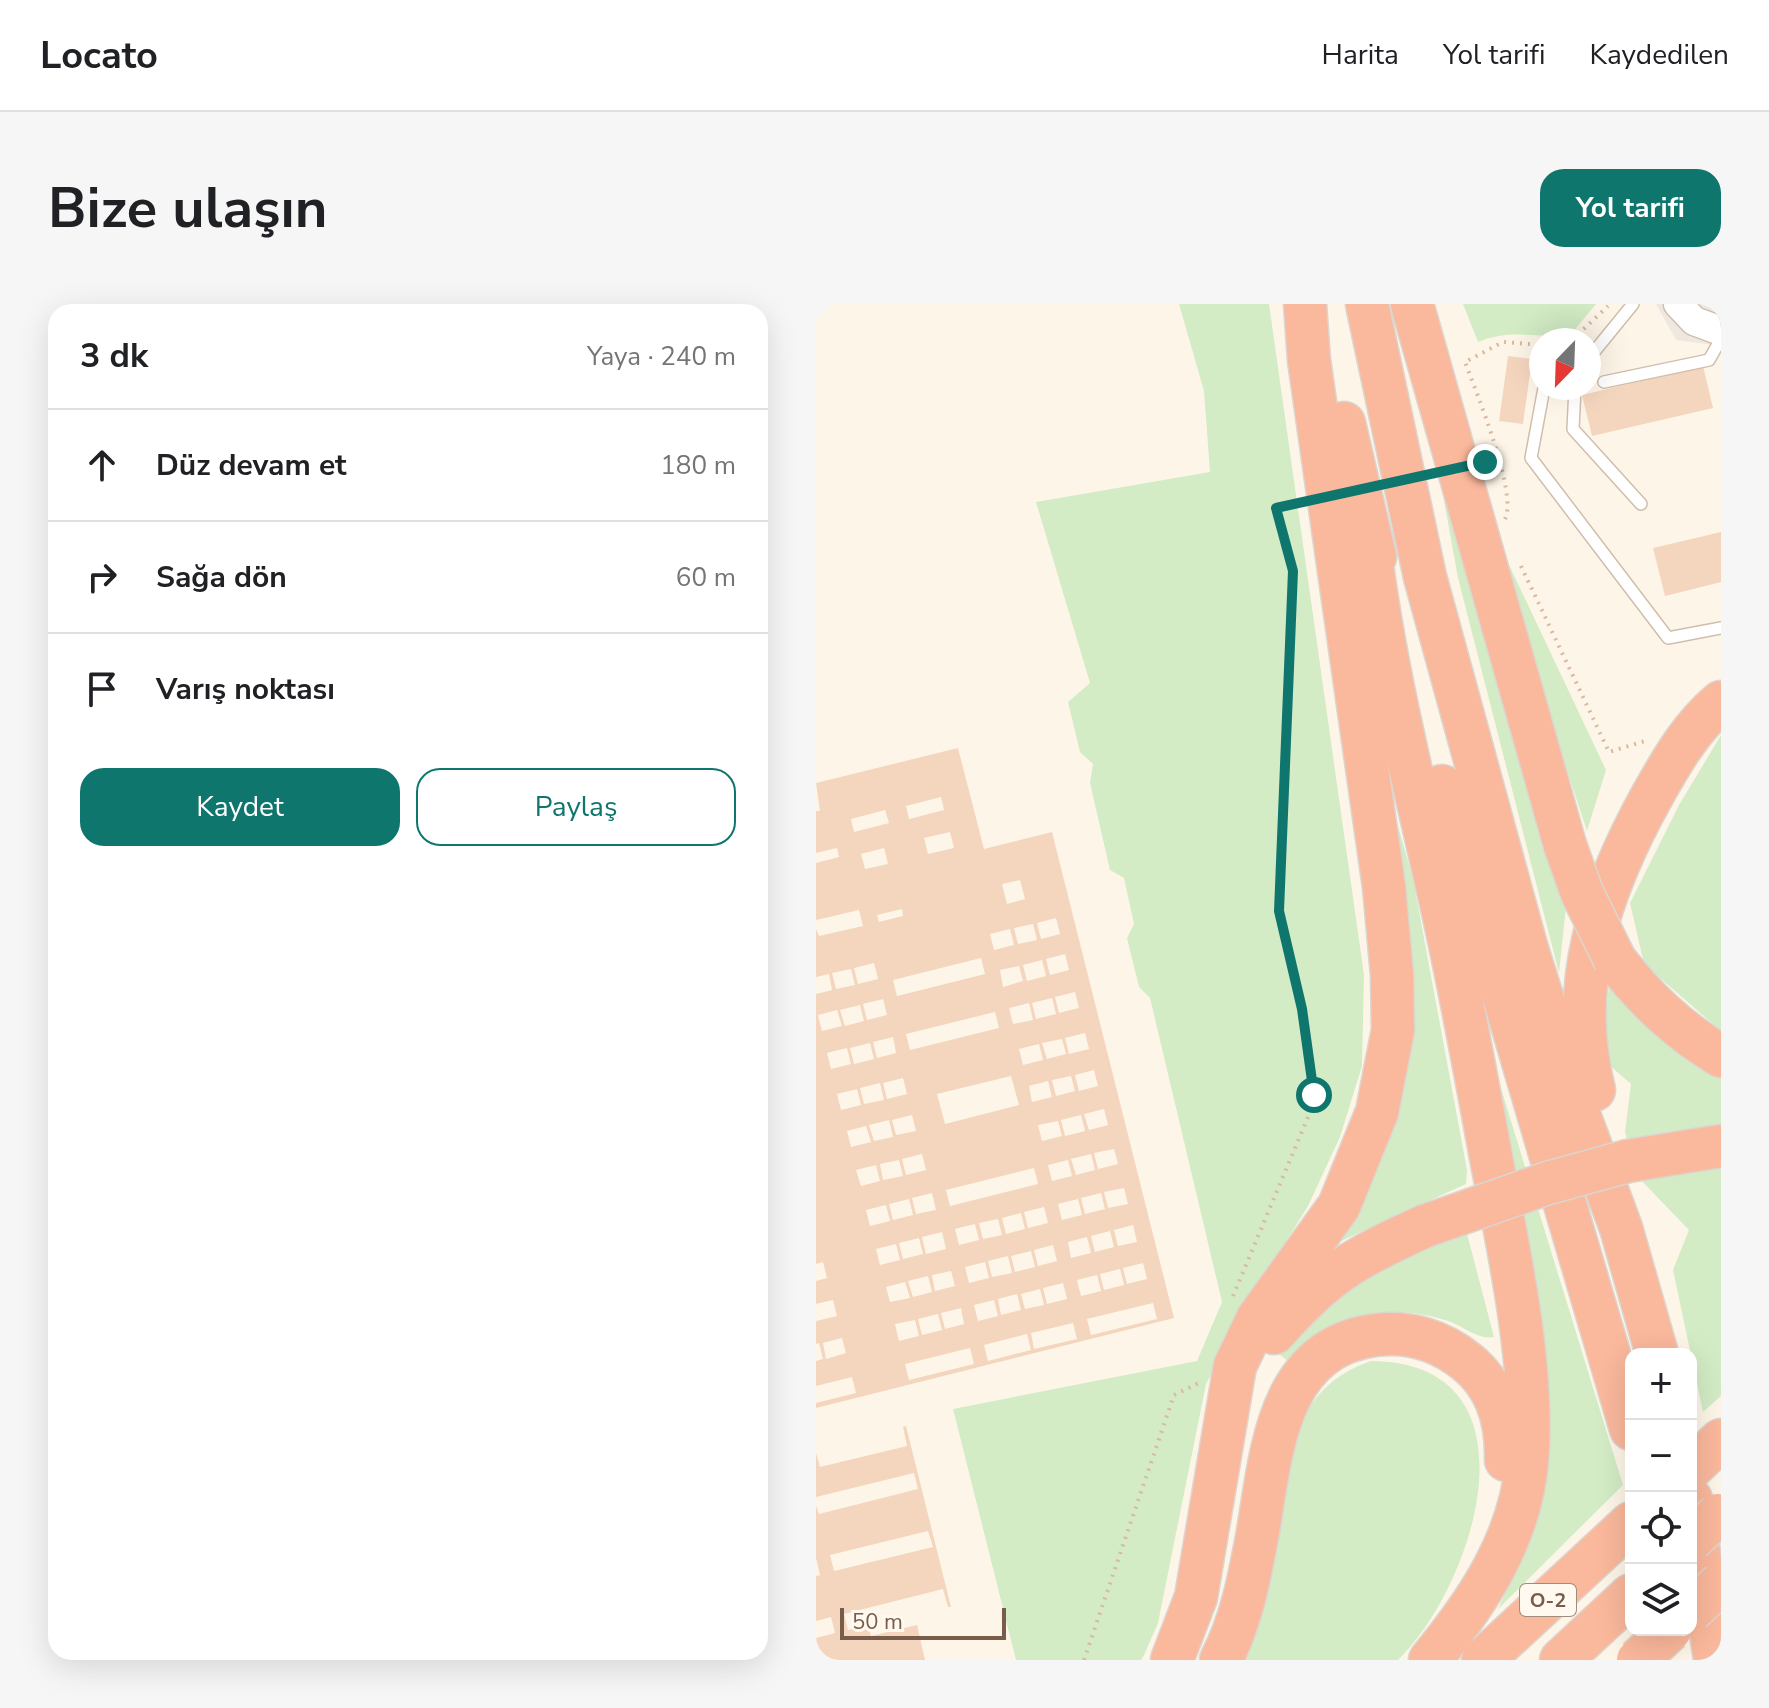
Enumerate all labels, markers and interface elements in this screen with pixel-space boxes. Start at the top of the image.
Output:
text: Locato [40,30,158,81]
text: Harita [1322,36,1399,74]
text: Yol tarifi [1443,36,1545,74]
text: Kaydedilen [1589,36,1729,74]
button: Yol tarifi [1540,169,1721,247]
text: Bize ulaşın [48,170,328,247]
north arrow [1529,328,1601,400]
text: 3 dk [80,333,148,379]
text: Yaya · 240 m [587,339,736,374]
icon: ahead [80,443,124,487]
route end [1467,444,1503,480]
text: Düz devam et [156,445,347,486]
text: 180 m [660,448,736,483]
icon: right [80,555,124,599]
text: Sağa dön [156,557,287,598]
text: 60 m [676,560,736,595]
icon: arrive [80,667,124,711]
text: Varış noktası [156,669,335,710]
button: Kaydet [80,768,400,846]
button: Paylaş [416,768,736,846]
route start [1296,1077,1332,1113]
map controls [1625,1348,1697,1636]
button: + [1625,1348,1697,1420]
button: − [1625,1420,1697,1492]
button: locate [1625,1492,1697,1564]
button: layers [1625,1564,1697,1636]
road number: O-2 [1520,1584,1576,1616]
scale bar [840,1604,1006,1640]
text: 50 m [852,1607,903,1637]

